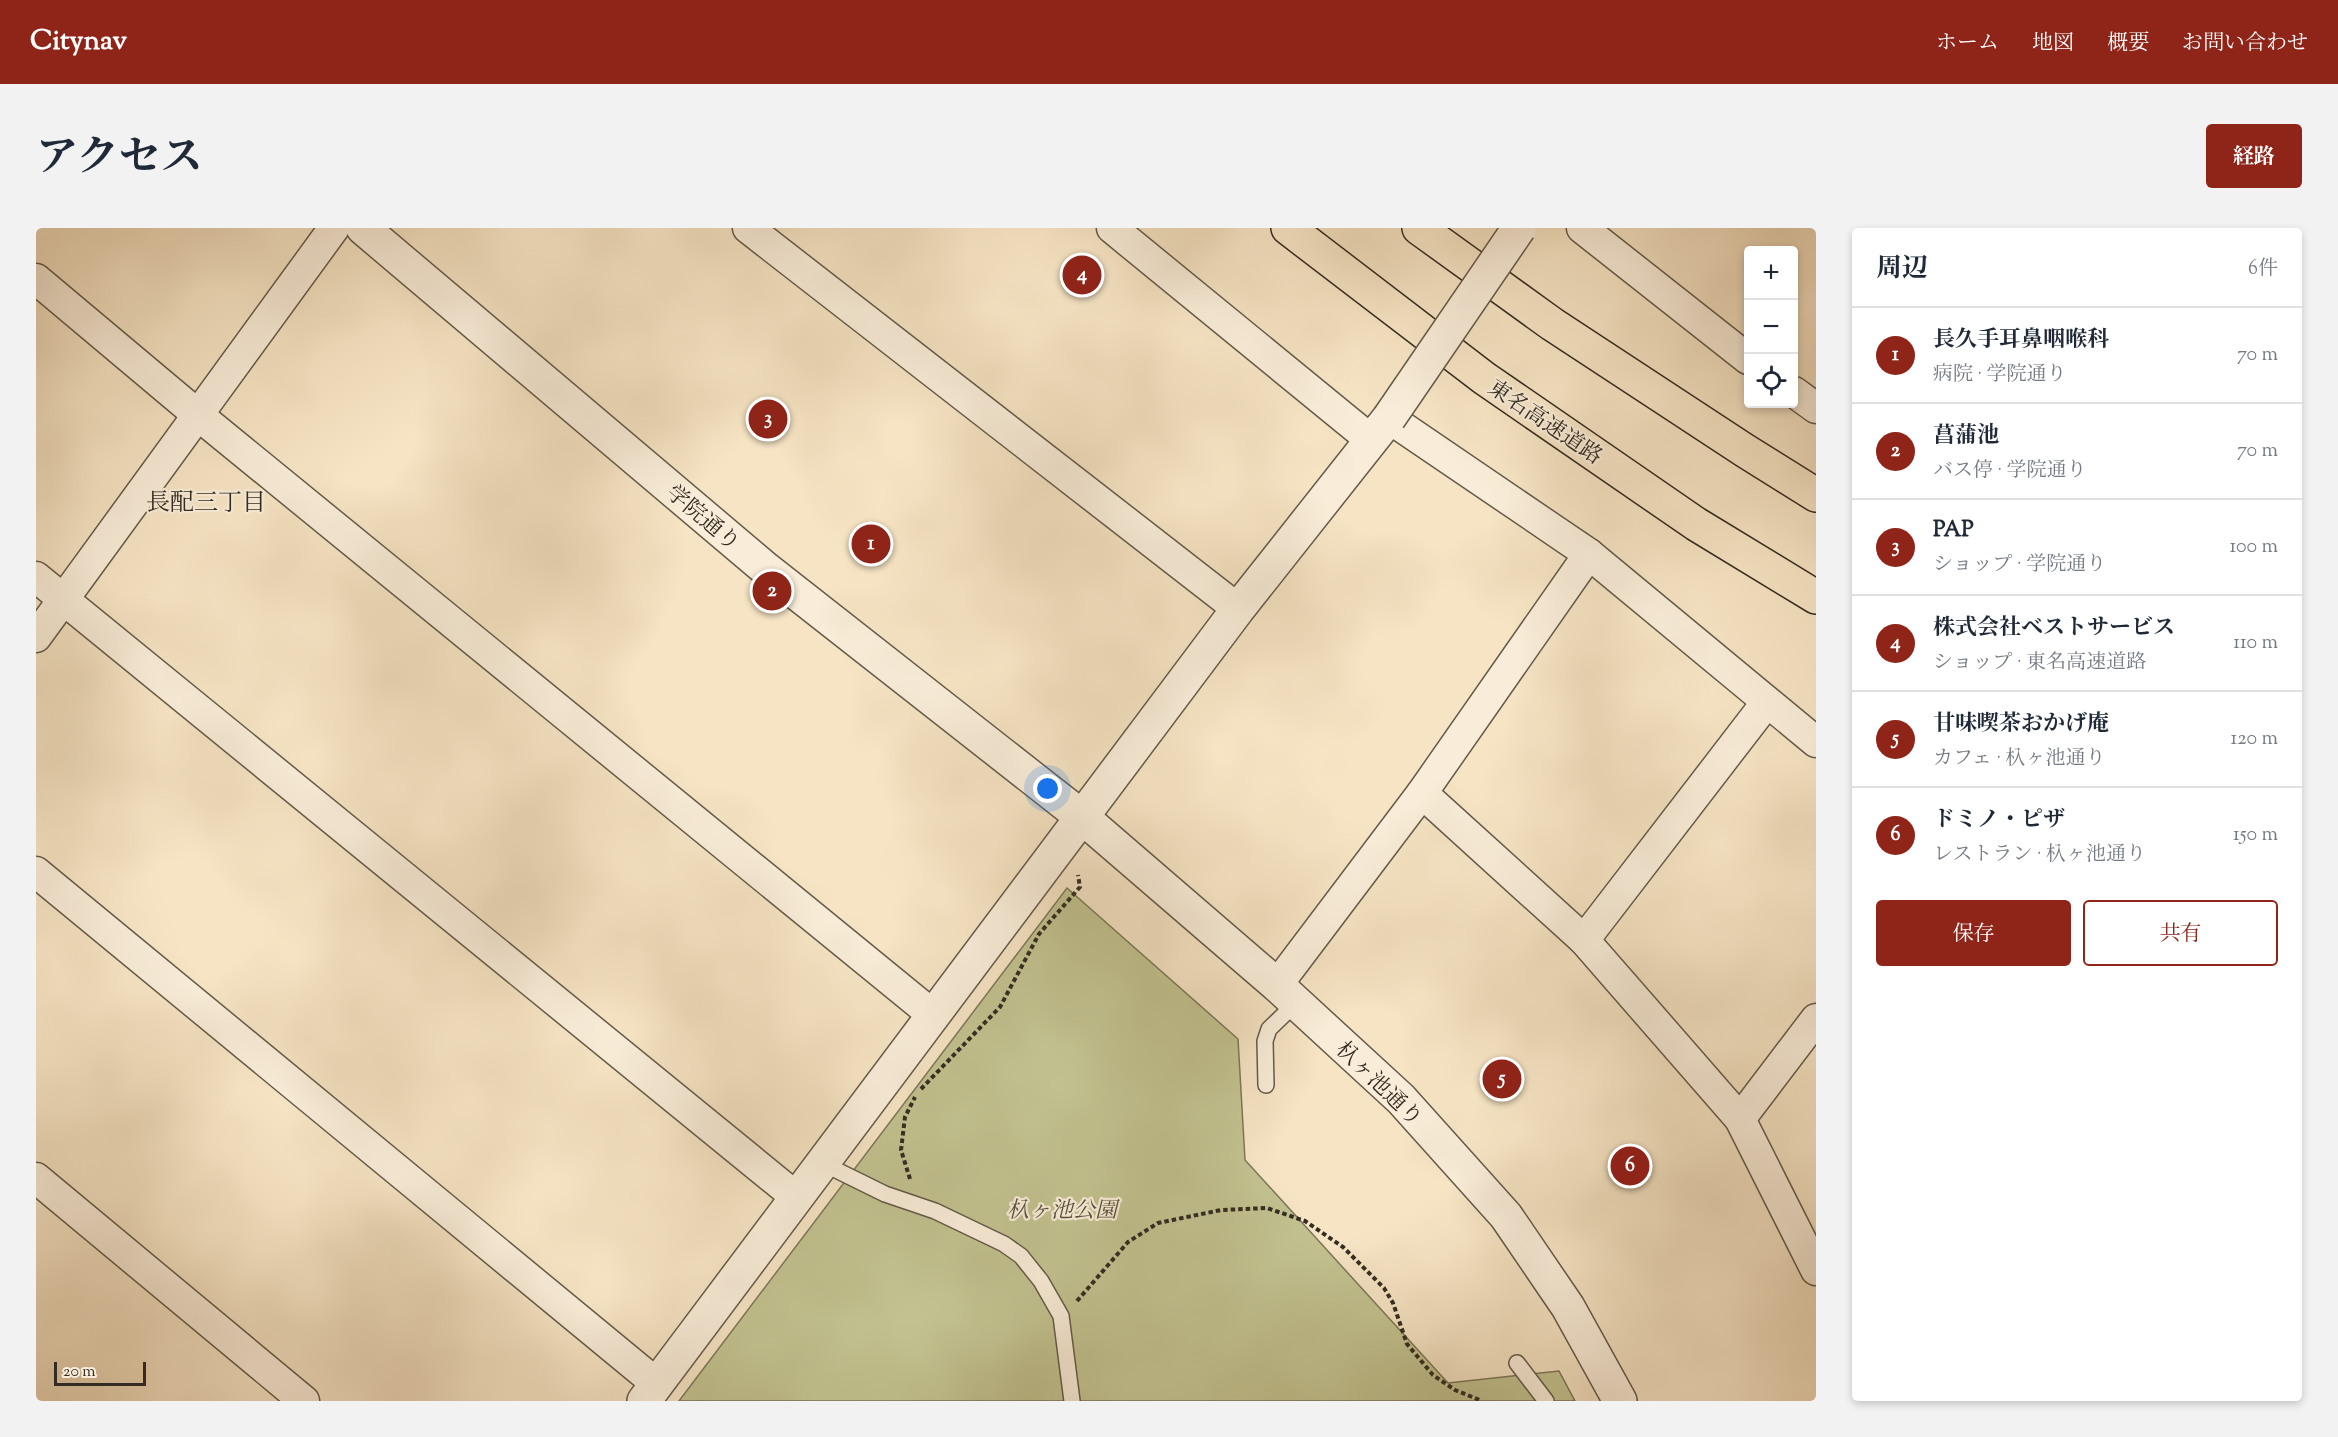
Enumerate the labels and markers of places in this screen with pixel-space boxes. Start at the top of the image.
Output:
pin: 4 [1062,252,1102,298]
pin: 3 [748,396,788,441]
pin: 1 [852,522,890,566]
pin: 2 [752,568,792,614]
pin: 5 [1482,1056,1522,1102]
pin: 6 [1610,1144,1650,1188]

